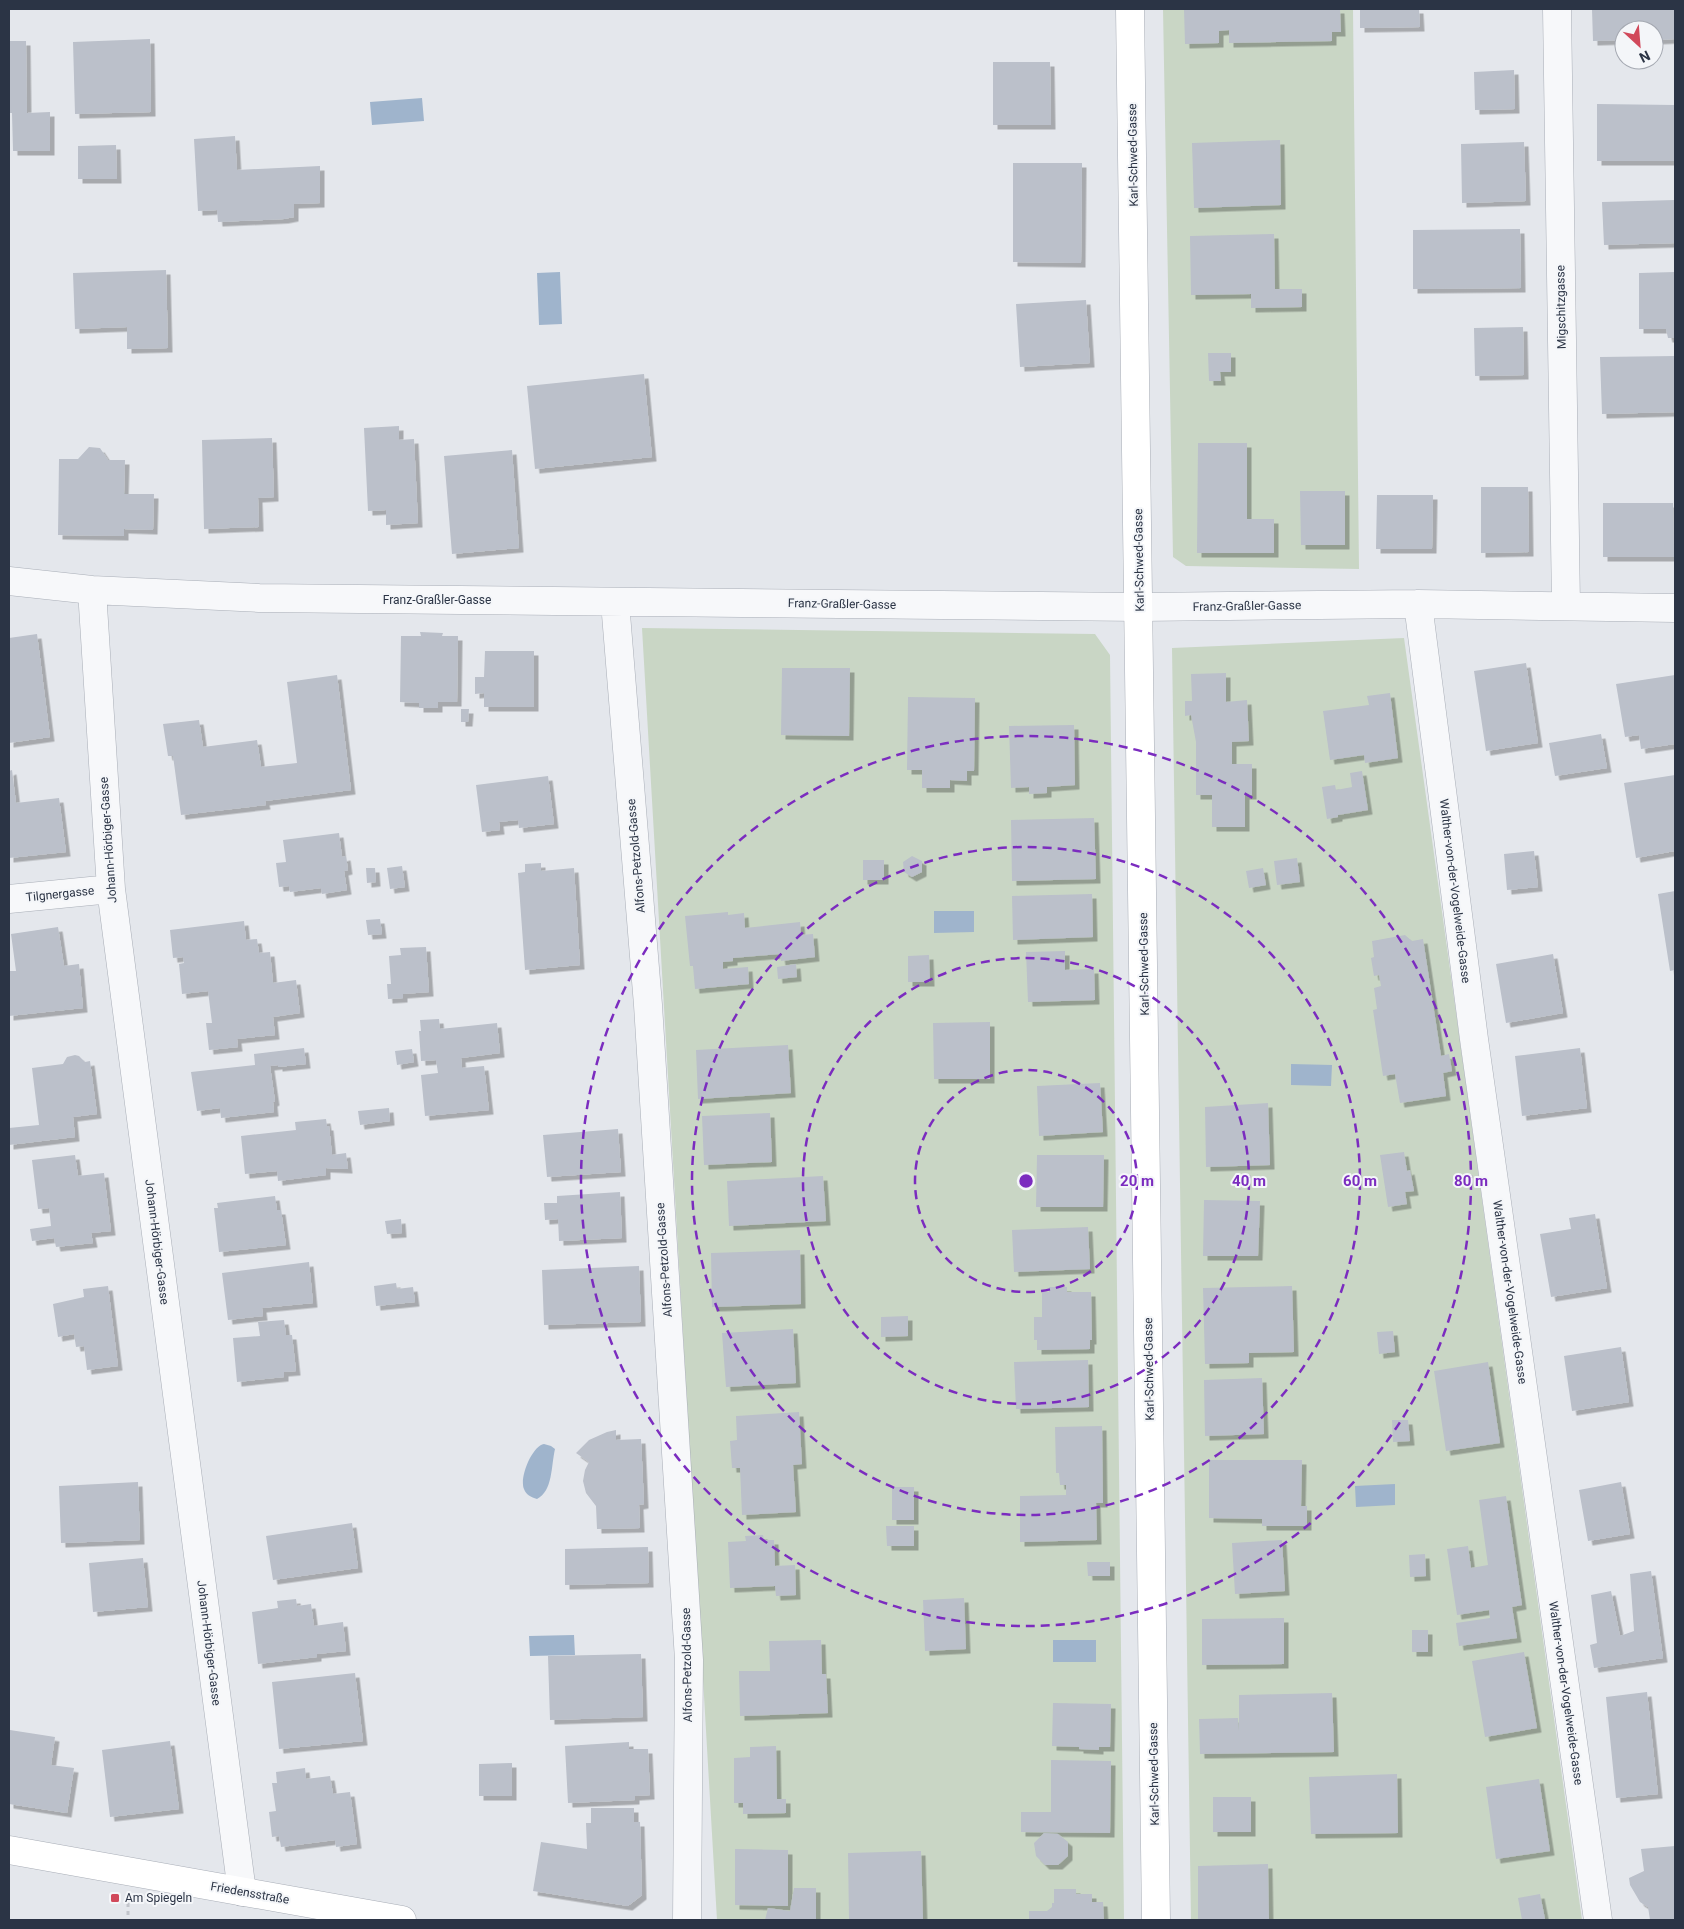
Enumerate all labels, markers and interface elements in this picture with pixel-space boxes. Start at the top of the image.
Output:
north arrow [1614,20,1664,70]
text: N [1637,47,1653,66]
street label: Karl-Schwed-Gasse [1125,103,1141,207]
street label: Migschitzgasse [1553,265,1569,349]
street label: Karl-Schwed-Gasse [1131,508,1147,612]
street label: Franz-Graßler-Gasse [383,593,491,607]
street label: Franz-Graßler-Gasse [788,596,896,612]
street label: Franz-Graßler-Gasse [1193,598,1301,614]
street label: Johann-Hörbiger-Gasse [97,777,119,903]
street label: Alfons-Petzold-Gasse [624,798,648,914]
street label: Walther-von-der-Vogelweide-Gasse [1437,798,1473,984]
street label: Tilgnergasse [25,883,95,905]
street label: Karl-Schwed-Gasse [1136,912,1152,1016]
centre of rings [1017,1172,1035,1190]
text: 20 m [1120,1172,1154,1190]
text: 40 m [1232,1172,1266,1190]
text: 60 m [1343,1172,1377,1190]
text: 80 m [1454,1172,1488,1190]
street label: Johann-Hörbiger-Gasse [142,1179,172,1305]
street label: Walther-von-der-Vogelweide-Gasse [1490,1199,1530,1385]
street label: Alfons-Petzold-Gasse [653,1202,675,1318]
street label: Karl-Schwed-Gasse [1141,1317,1157,1421]
street label: Johann-Hörbiger-Gasse [194,1580,224,1706]
street label: Walther-von-der-Vogelweide-Gasse [1546,1600,1586,1786]
street label: Alfons-Petzold-Gasse [679,1607,695,1723]
street label: Karl-Schwed-Gasse [1146,1722,1162,1826]
street label: Friedensstraße [210,1879,290,1907]
place label: Am Spiegeln [125,1891,192,1905]
marker: Am Spiegeln [109,1892,121,1904]

